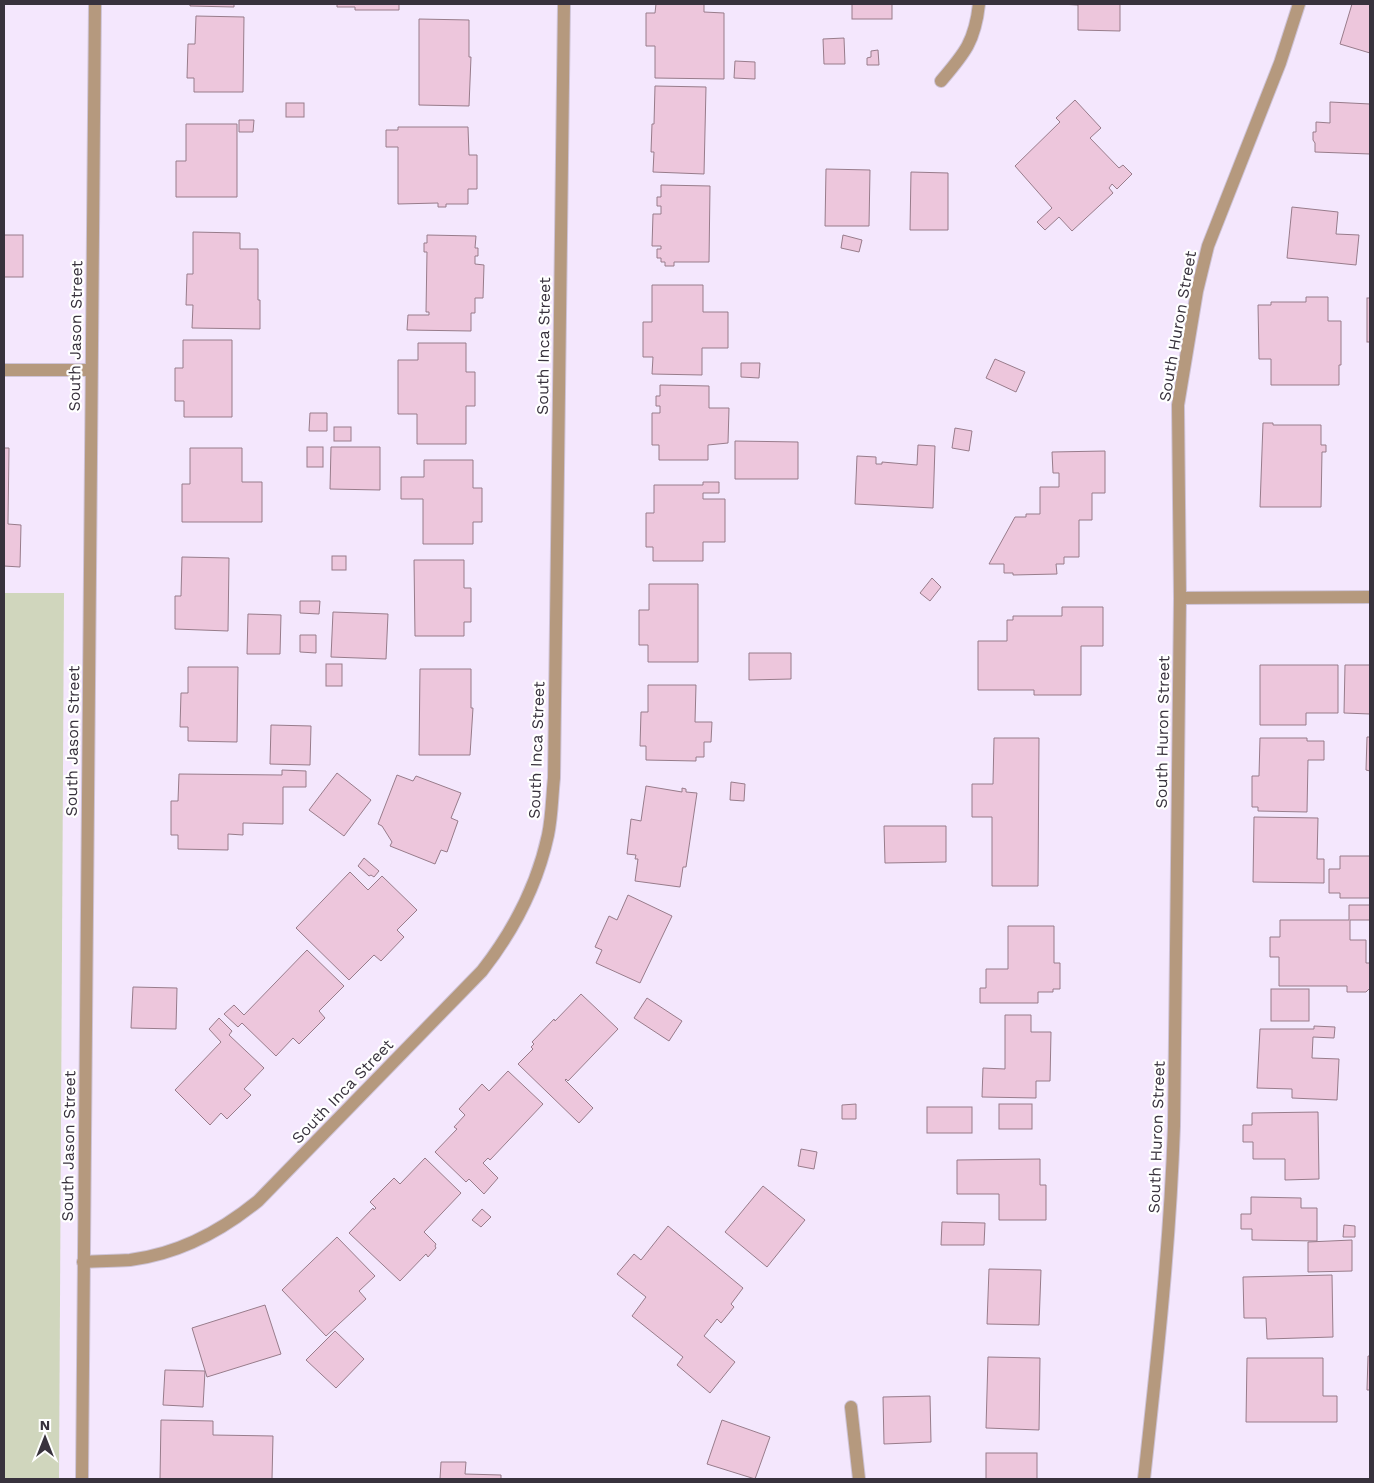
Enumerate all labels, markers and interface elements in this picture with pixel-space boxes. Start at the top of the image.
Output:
street label: South Huron Street [1155,249,1200,403]
street label: South Jason Street [65,260,86,412]
street label: South Inca Street [533,277,554,415]
street label: South Huron Street [1152,655,1173,809]
street label: South Jason Street [62,665,83,817]
street label: South Inca Street [525,681,548,819]
street label: South Inca Street [288,1035,397,1147]
street label: South Huron Street [1144,1060,1169,1214]
street label: South Jason Street [58,1070,79,1222]
north arrow [20,1413,70,1463]
text: N [40,1417,50,1433]

